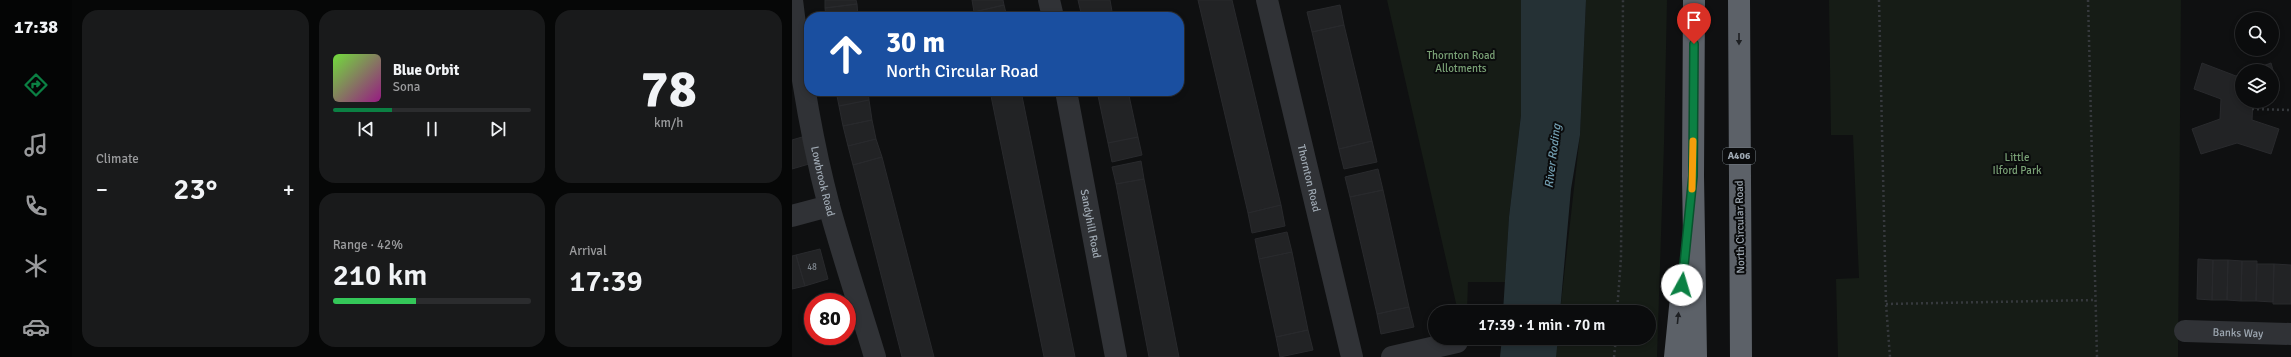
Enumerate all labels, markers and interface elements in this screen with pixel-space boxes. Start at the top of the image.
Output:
pin [1677,3,1711,44]
icon: arrive [1683,9,1705,31]
map controls [2235,12,2279,108]
button: search [2235,12,2279,56]
text: 17:38 [14,16,58,38]
text: 30 m [886,26,945,60]
icon: ahead [820,28,872,80]
one-way arrow [1736,33,1742,46]
park label: Thornton Road Allotments [1427,49,1495,75]
text: 78 [641,57,697,121]
text: North Circular Road [886,60,1039,82]
text: Blue Orbit [393,61,459,79]
button: layers [2235,64,2279,108]
icon: directions [22,71,50,99]
text: Sona [393,79,420,95]
text: km/h [654,115,683,131]
icon: previous [355,118,377,140]
icon: pause [421,118,443,140]
icon: next [487,118,509,140]
water label: River Roding [1542,121,1565,189]
icon: music [22,131,50,159]
street label: Thornton Road [1295,143,1324,213]
street label: Lowbrook Road [809,145,838,218]
road number: A406 [1723,148,1755,164]
text: Climate [96,151,139,167]
park label: Little Ilford Park [1992,151,2042,177]
text: 23° [173,171,217,208]
text: − [96,176,108,203]
text: + [283,176,295,203]
street label: North Circular Road [1733,180,1747,274]
street label: Sandyhill Road [1078,188,1104,259]
icon: phone [22,192,50,220]
text: Range · 42% [333,237,403,253]
text: Arrival [569,243,607,259]
icon: climate [22,252,50,280]
text: 210 km [333,257,427,294]
house number: 48 [807,262,817,273]
text: 17:39 [569,263,643,300]
position arrow [1661,264,1703,306]
speed limit sign: 80 [804,293,856,345]
one-way arrow [1675,312,1682,324]
icon: car [22,313,50,341]
text: 17:39 · 1 min · 70 m [1479,316,1605,334]
street label: Banks Way [2213,325,2264,340]

